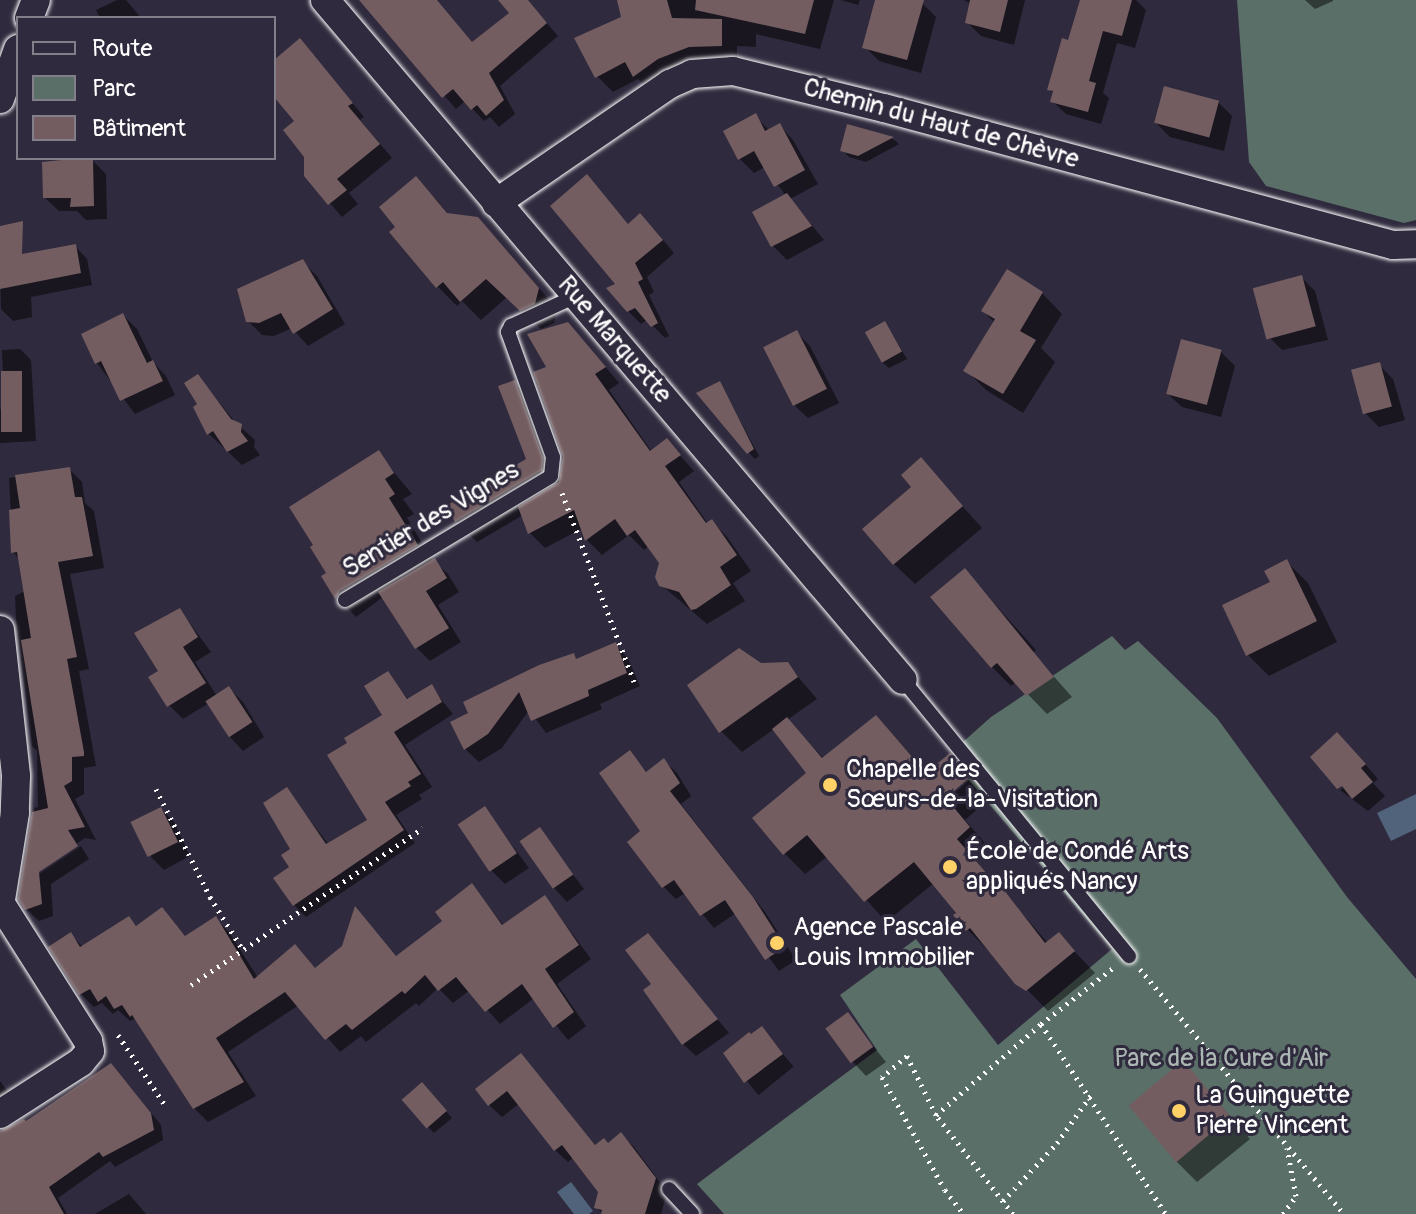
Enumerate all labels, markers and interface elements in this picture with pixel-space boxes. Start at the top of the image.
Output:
legend [16,16,276,160]
text: Route [92,34,152,63]
street label: Chemin du Haut de Chèvre [800,72,1082,176]
text: Parc [92,74,136,103]
text: Bâtiment [92,114,186,143]
street label: Rue Marquette [550,270,678,410]
street label: Sentier des Vignes [337,455,525,585]
place label: Chapelle des Sœurs-de-la-Visitation [846,754,1098,816]
marker: Chapelle des Sœurs-de-la-Visitation [821,776,839,794]
place label: École de Condé Arts appliqués Nancy [966,836,1189,898]
marker: École de Condé Arts appliqués Nancy [941,858,959,876]
place label: Agence Pascale Louis Immobilier [793,912,974,974]
marker: Agence Pascale Louis Immobilier [768,934,786,952]
park label: Parc de la Cure d'Air [1114,1043,1328,1075]
place label: La Guinguette Pierre Vincent [1195,1080,1350,1142]
marker: La Guinguette Pierre Vincent [1170,1102,1188,1120]

